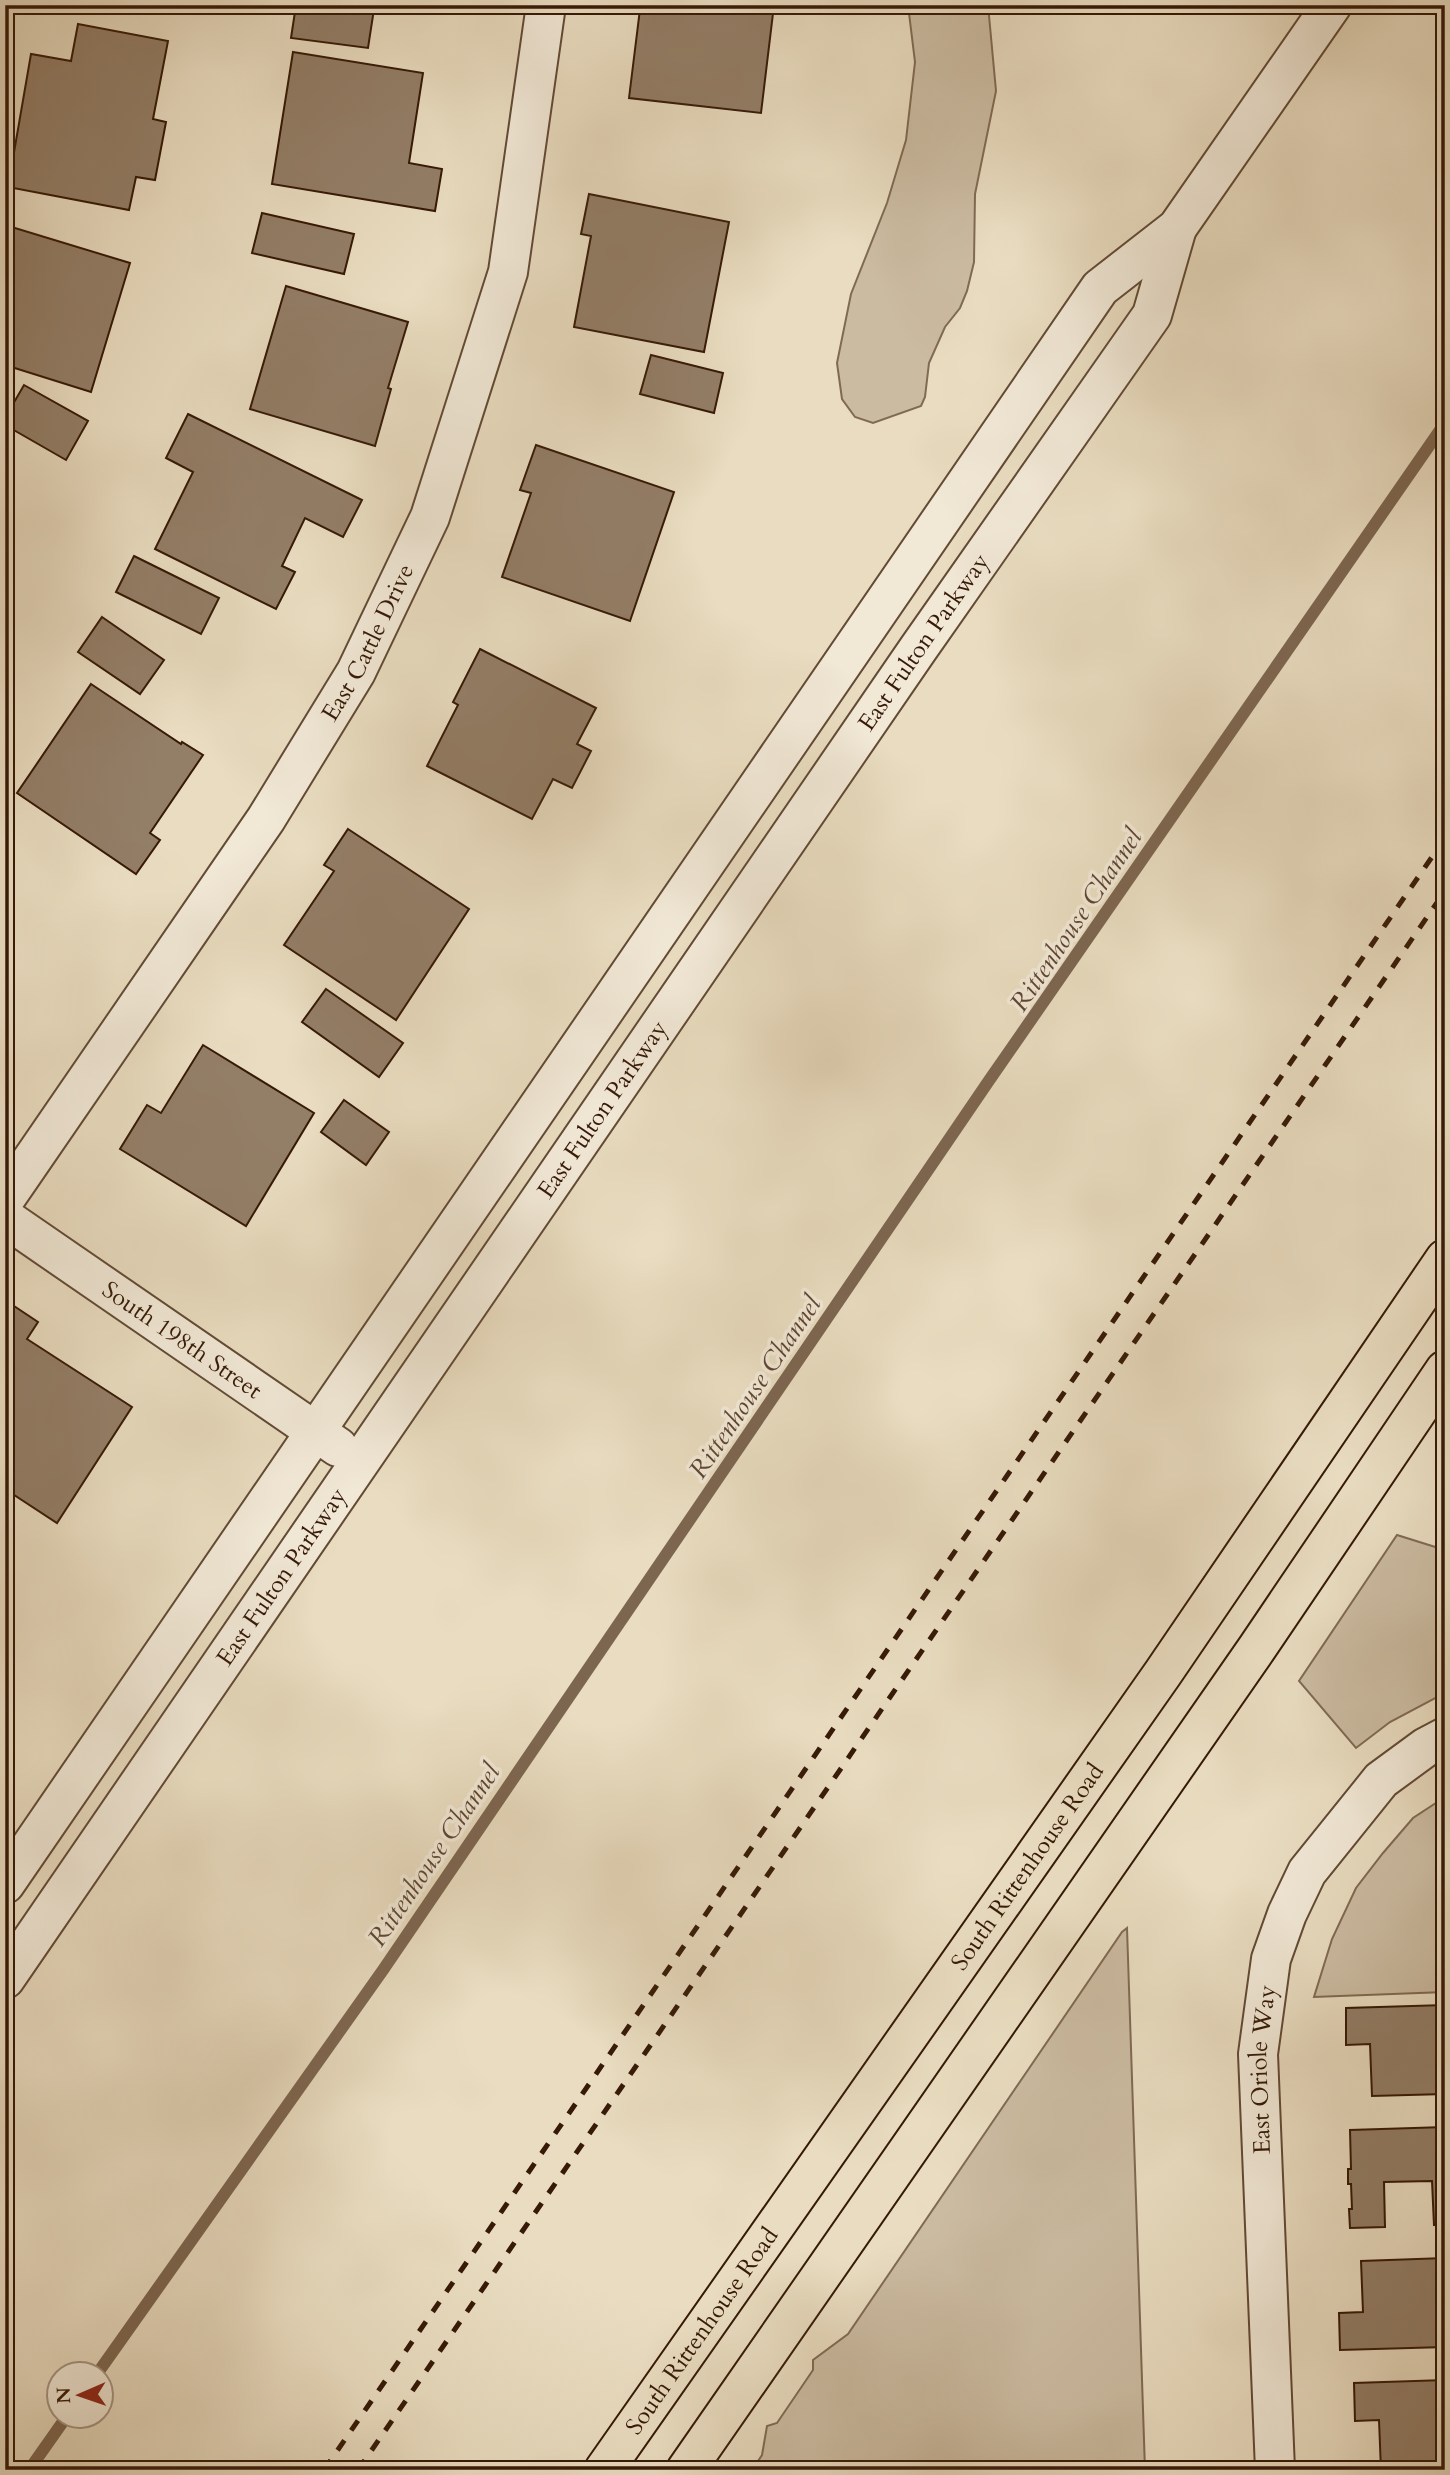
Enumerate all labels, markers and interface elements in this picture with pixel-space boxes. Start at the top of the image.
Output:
street label: East Fulton Parkway [850,546,997,737]
street label: East Cattle Drive [313,558,422,727]
water label: Rittenhouse Channel [1002,821,1151,1018]
street label: East Fulton Parkway [529,1013,675,1205]
street label: South 198th Street [96,1273,269,1407]
water label: Rittenhouse Channel [681,1288,830,1485]
street label: East Fulton Parkway [208,1481,354,1672]
water label: Rittenhouse Channel [360,1756,509,1953]
street label: South Rittenhouse Road [943,1756,1111,1977]
street label: East Oriole Way [1241,1983,1284,2155]
street label: South Rittenhouse Road [617,2220,786,2441]
north arrow [46,2360,116,2430]
text: N [51,2386,77,2404]

